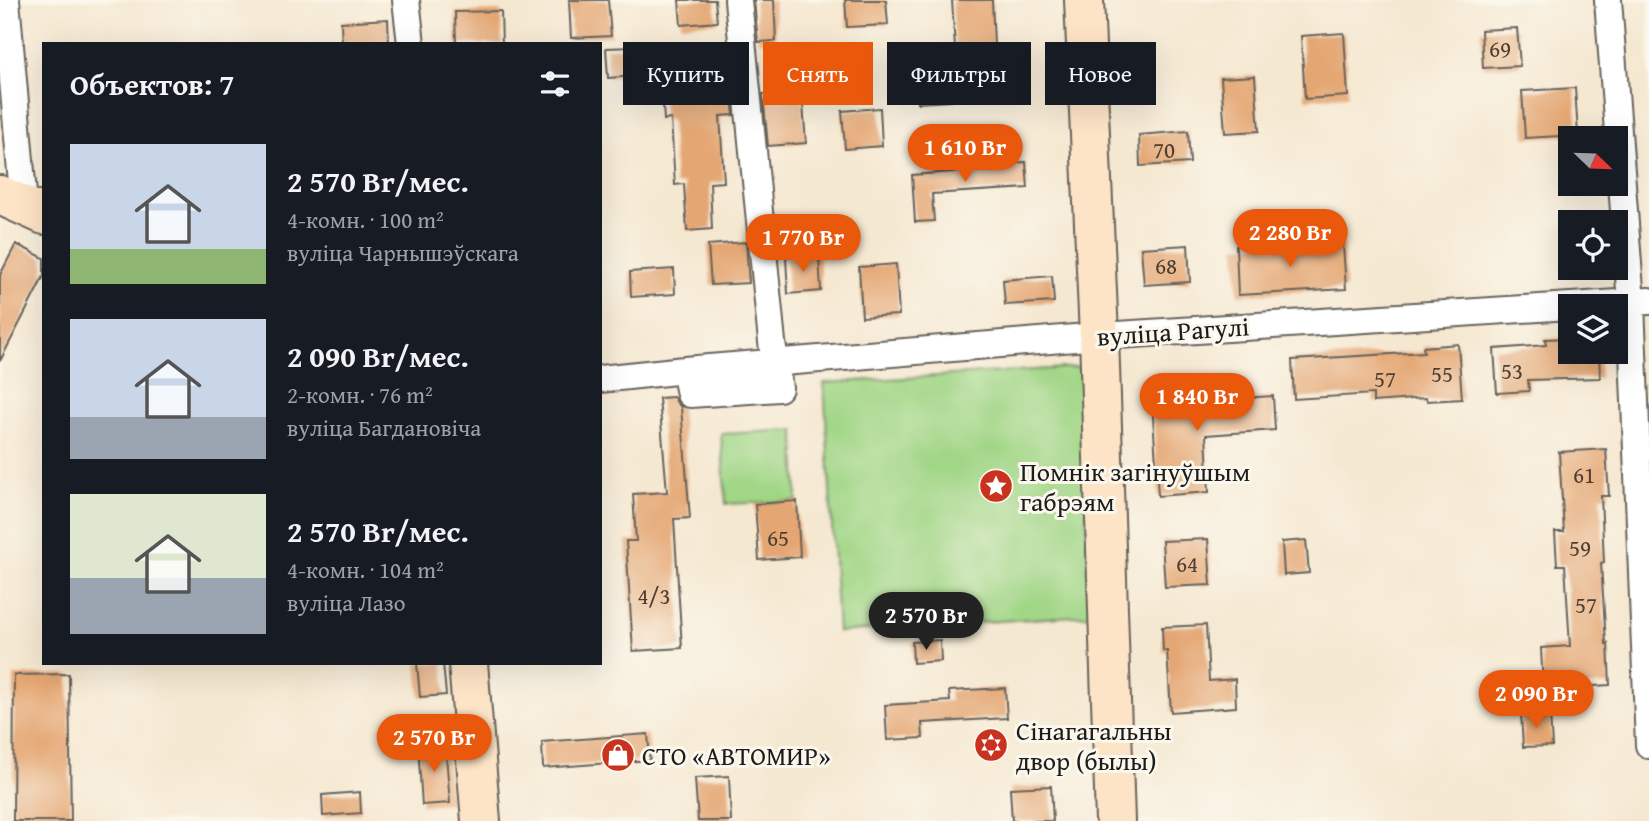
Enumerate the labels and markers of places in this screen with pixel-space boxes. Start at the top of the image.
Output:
pin: 1 610 Br [893,124,1037,184]
pin: 2 280 Br [1218,210,1362,269]
pin: 1 770 Br [731,215,875,274]
pin: 1 840 Br [1125,374,1269,433]
place label: Помнік загінуўшым габрэям [1020,452,1250,521]
place icon: Помнік загінуўшым габрэям [977,467,1015,505]
pin: 2 570 Br [854,592,998,652]
pin: 2 090 Br [1464,670,1608,730]
place label: Сінагагальны двор (былы) [1016,711,1172,780]
pin: 2 570 Br [362,714,506,774]
synagogue icon: Сінагагальны двор (былы) [972,726,1010,764]
shop icon: СТО «АВТОМИР» [599,736,637,774]
place label: СТО «АВТОМИР» [642,736,831,775]

